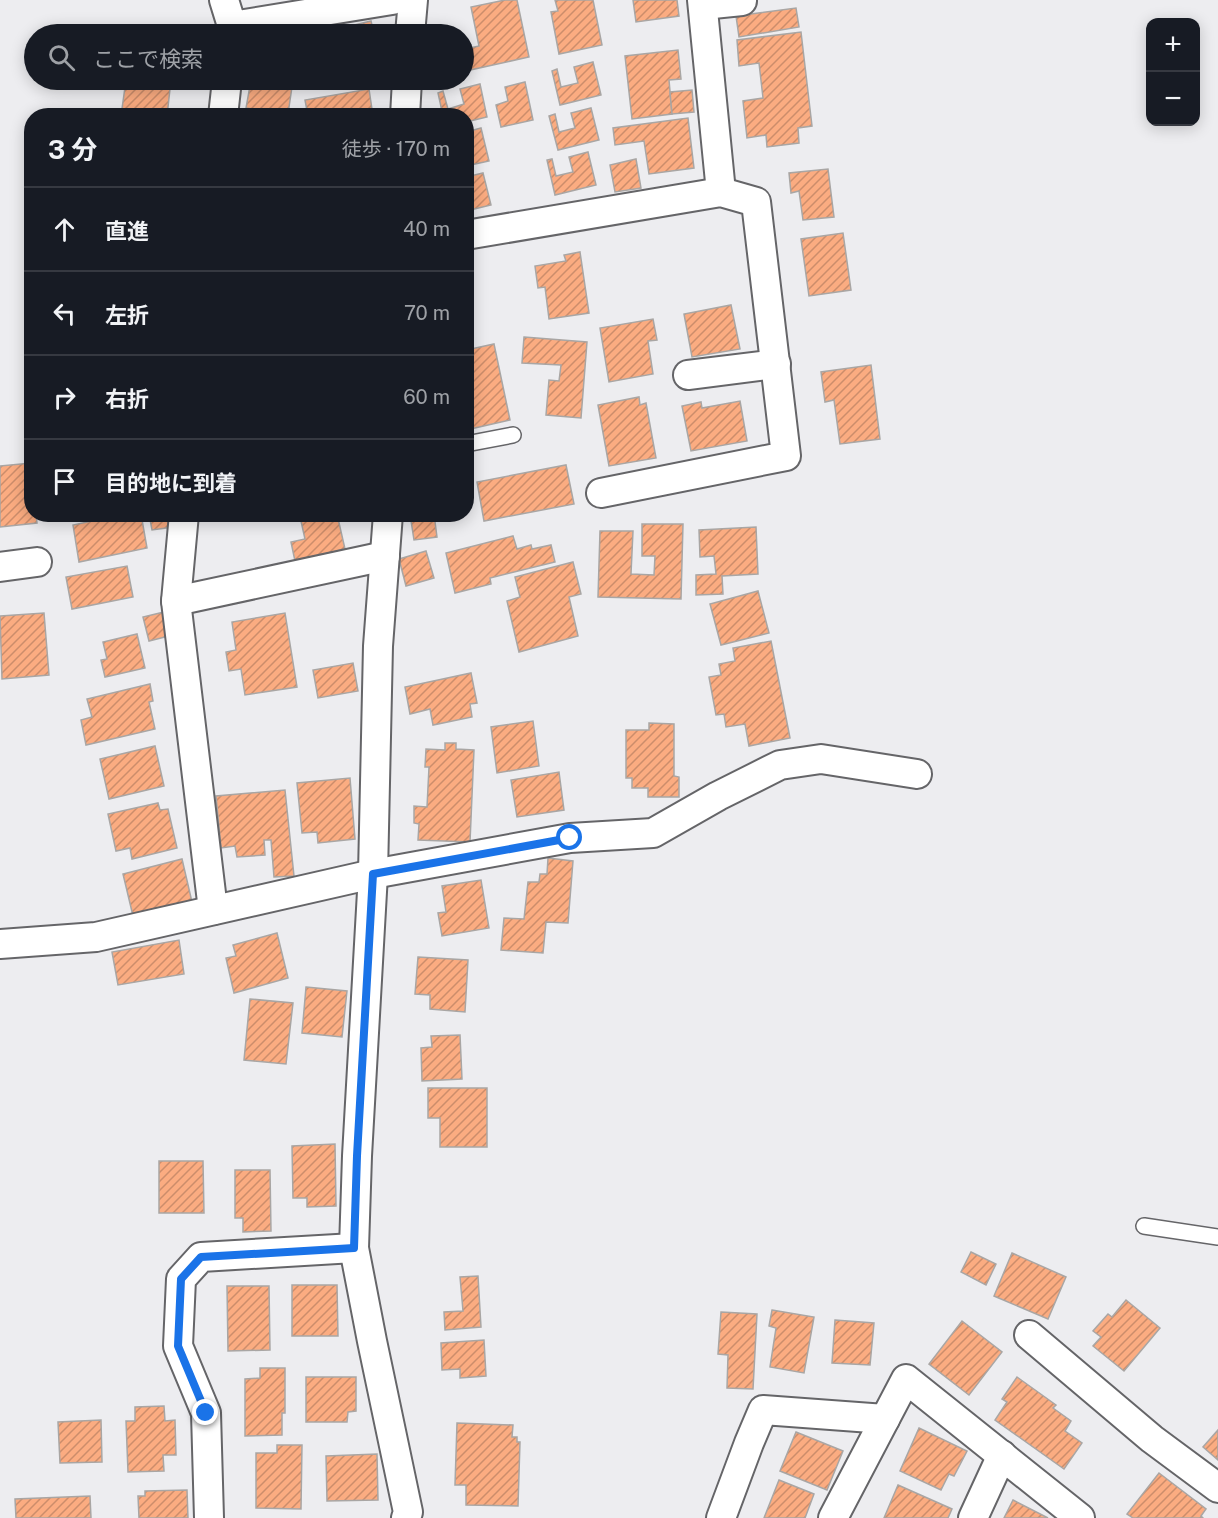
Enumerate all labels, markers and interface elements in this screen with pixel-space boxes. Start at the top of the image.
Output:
map controls [1146,18,1200,126]
button: + [1146,18,1200,72]
search box [24,24,474,90]
icon: search [45,41,78,74]
text: ここで検索 [93,46,203,72]
button: − [1146,72,1200,126]
text: 3 分 [48,134,97,165]
text: 徒歩 · 170 m [342,137,450,161]
icon: ahead [48,213,81,246]
text: 40 m [403,217,450,241]
text: 直進 [105,218,149,244]
icon: left [48,297,81,330]
text: 70 m [404,301,450,325]
text: 左折 [105,302,149,328]
icon: right [48,381,81,414]
text: 60 m [403,385,450,409]
text: 右折 [105,386,149,412]
icon: arrive [48,465,81,498]
text: 目的地に到着 [105,470,237,496]
route start [556,824,582,850]
route end [192,1399,218,1425]

